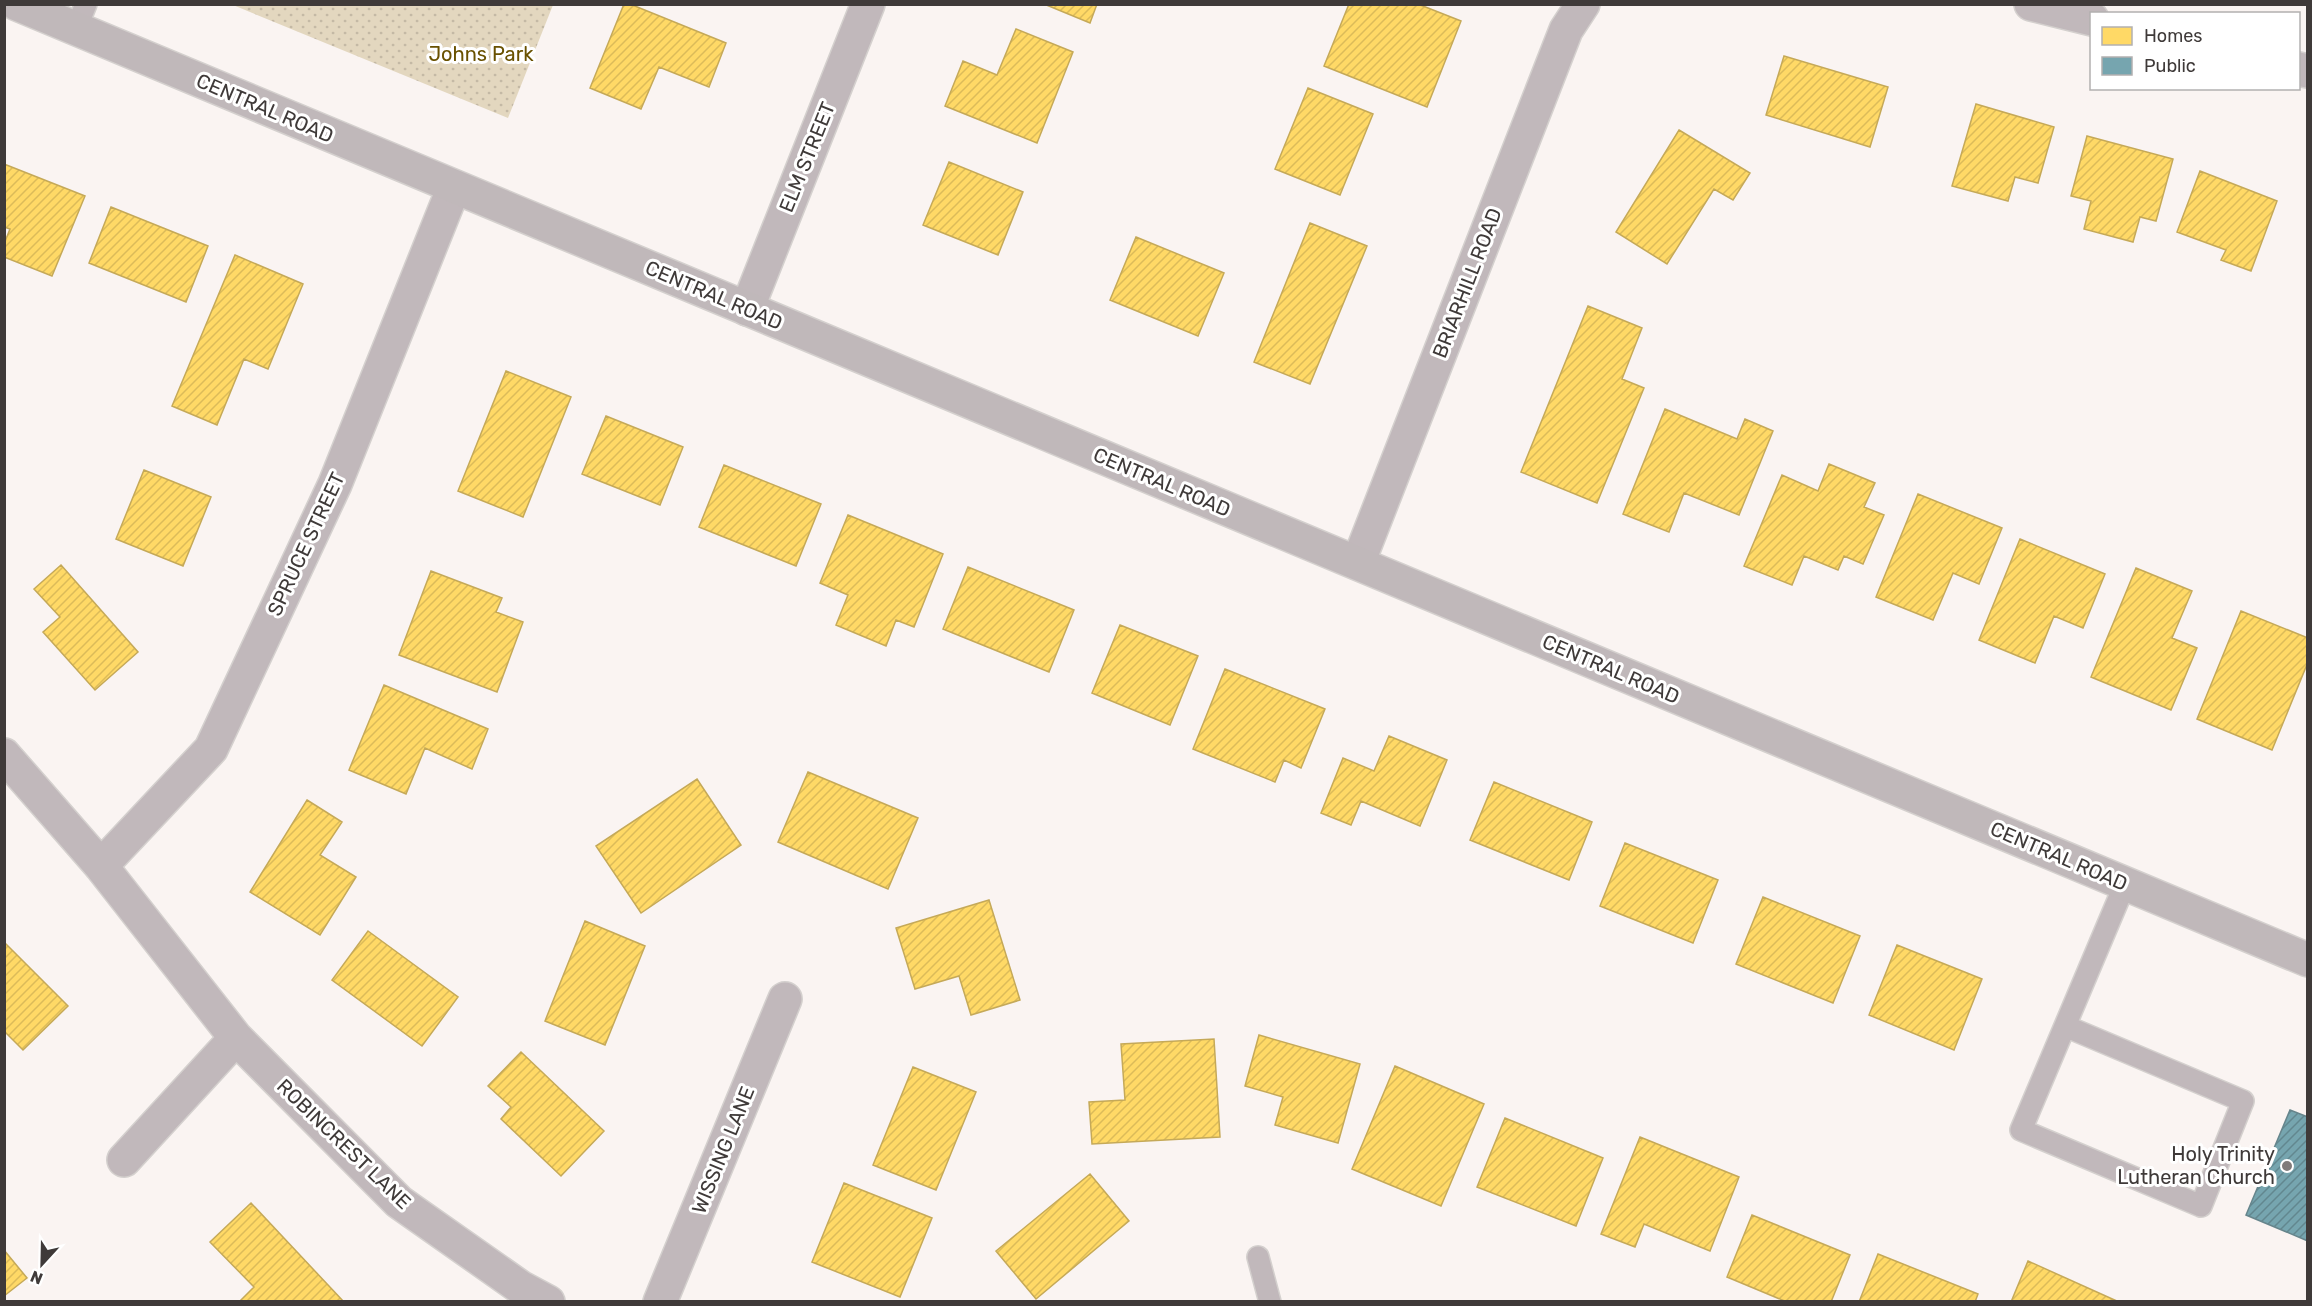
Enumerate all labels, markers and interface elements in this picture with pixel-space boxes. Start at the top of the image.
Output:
legend [2090,12,2300,90]
text: Homes [2144,25,2202,47]
park label: Johns Park [428,42,534,66]
text: Public [2144,55,2196,77]
street label: CENTRAL ROAD [193,68,337,148]
street label: ELM STREET [774,98,840,216]
street label: BRIARHILL ROAD [1427,205,1507,361]
street label: CENTRAL ROAD [642,255,786,335]
street label: CENTRAL ROAD [1090,442,1234,522]
street label: SPRUCE STREET [262,468,350,620]
street label: CENTRAL ROAD [1539,629,1683,709]
street label: CENTRAL ROAD [1987,816,2131,896]
street label: ROBINCREST LANE [272,1074,416,1214]
street label: WISSING LANE [687,1083,759,1217]
place label: Holy Trinity Lutheran Church [2117,1142,2275,1189]
marker: Holy Trinity Lutheran Church [2280,1159,2294,1173]
north arrow [12,1234,72,1294]
text: N [28,1266,45,1288]

